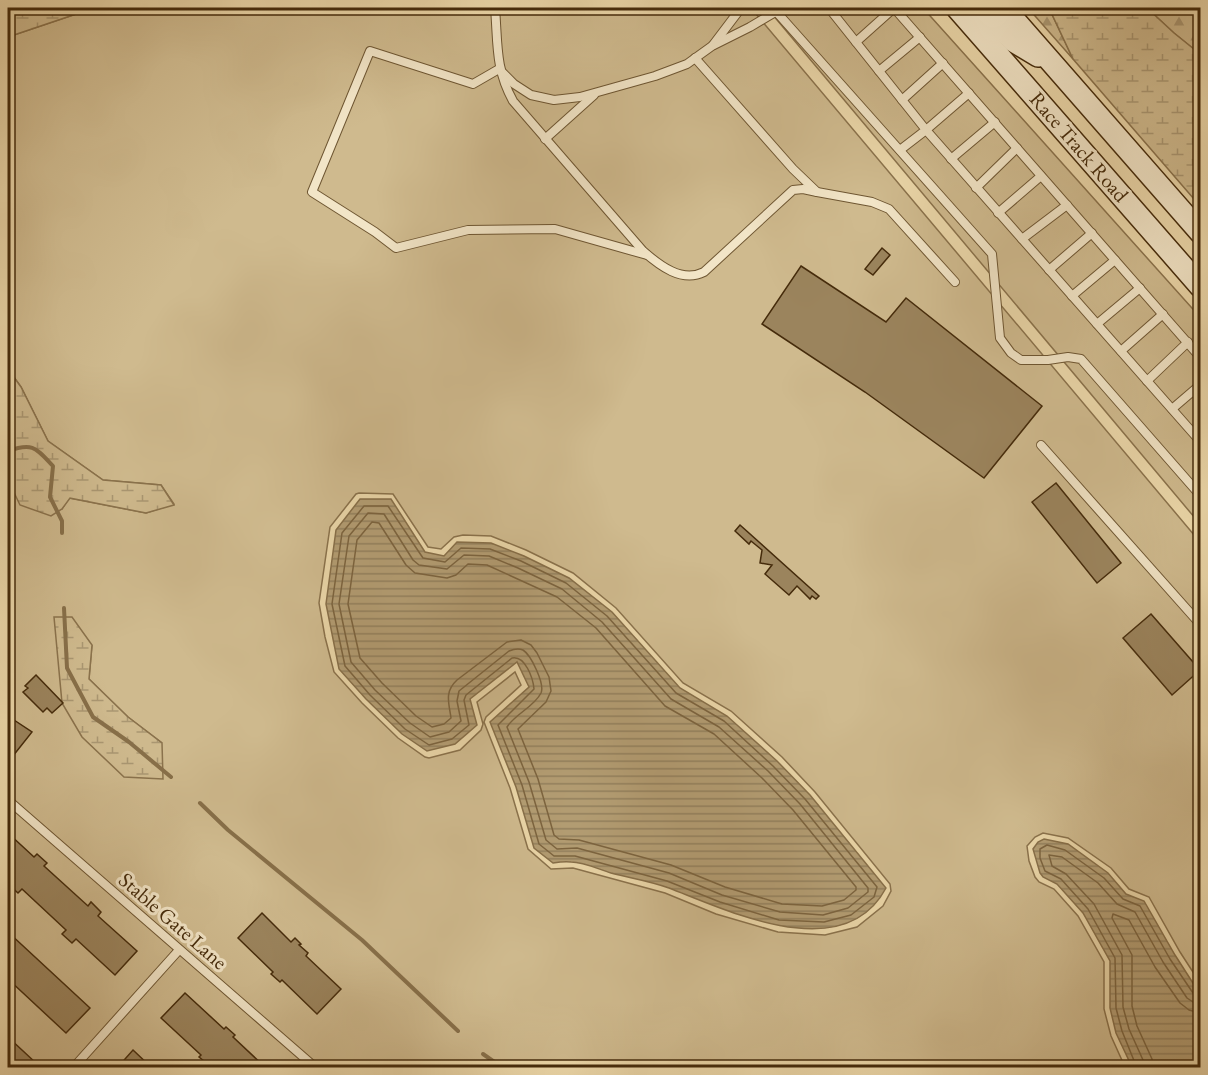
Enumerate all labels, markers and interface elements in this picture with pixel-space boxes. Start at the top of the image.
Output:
street label: Race Track Road [1024,86,1135,208]
street label: Stable Gate Lane [113,866,233,975]

